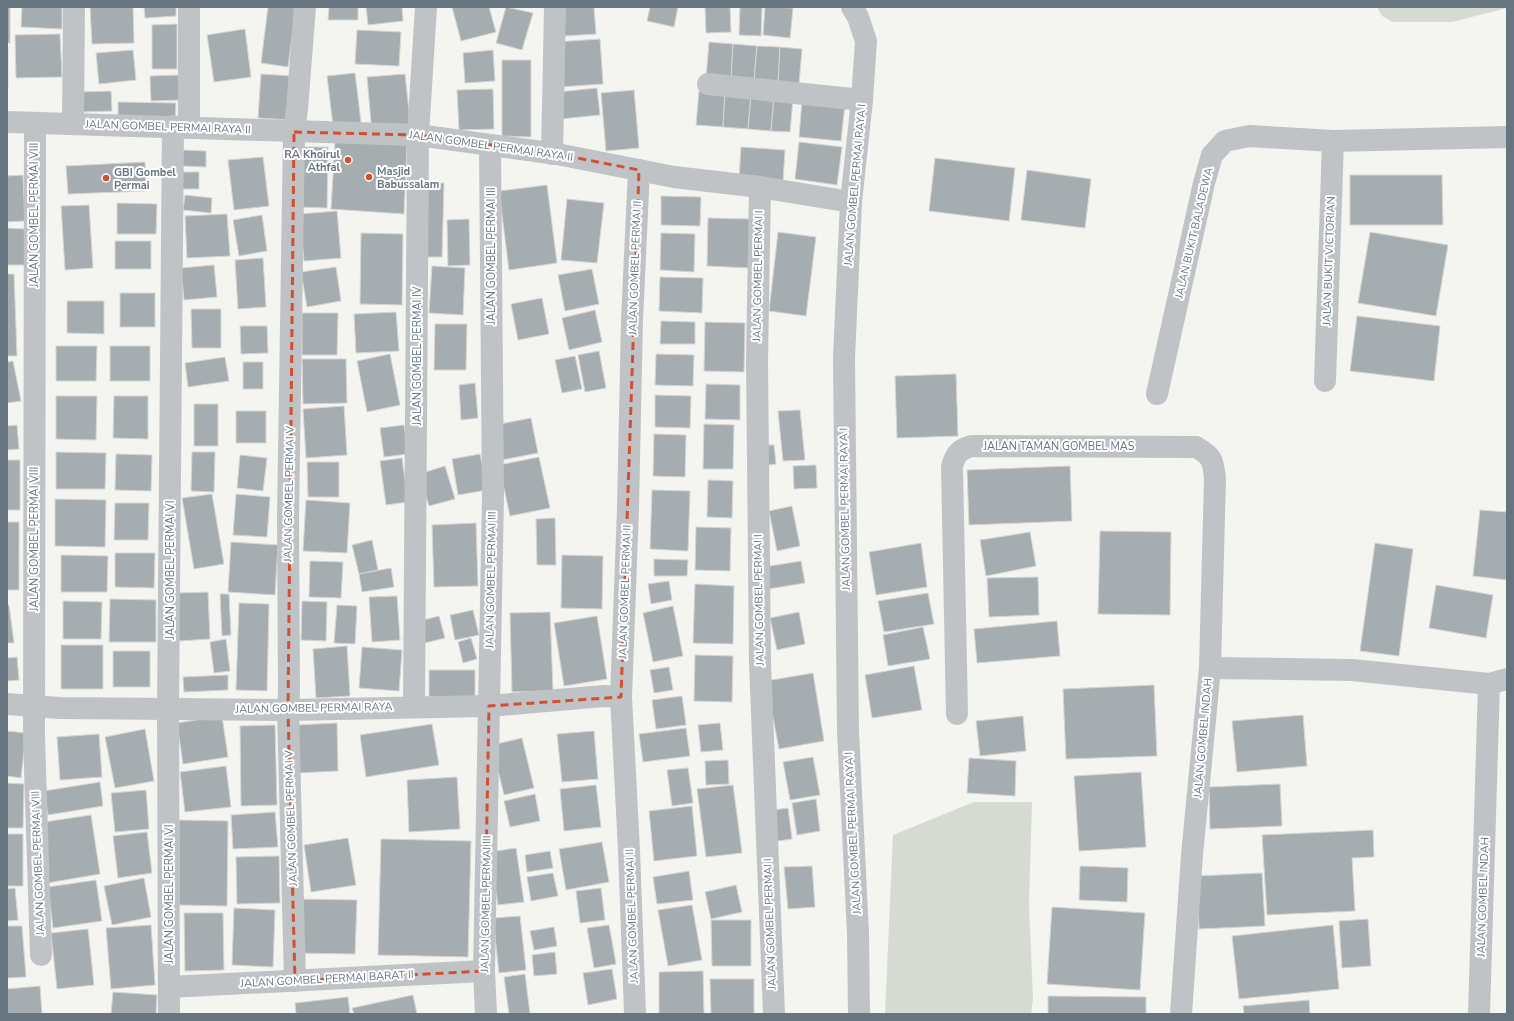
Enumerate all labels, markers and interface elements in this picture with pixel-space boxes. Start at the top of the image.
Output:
street label: JALAN GOMBEL PERMAI RAYA I [840,103,870,268]
street label: JALAN GOMBEL PERMAI RAYA II [84,117,251,137]
street label: JALAN GOMBEL PERMAI RAYA II [407,127,574,165]
street label: JALAN GOMBEL PERMAI VIII [27,143,42,288]
place label: RA Khoirul Athfal [284,147,340,175]
marker: RA Khoirul Athfal [343,155,353,165]
place label: Masjid Babussalam [377,164,439,192]
place label: GBI Gombel Permai [114,165,176,193]
street label: JALAN BUKIT BALADEWA [1171,166,1216,301]
marker: Masjid Babussalam [364,172,374,182]
marker: GBI Gombel Permai [101,173,111,183]
street label: JALAN GOMBEL PERMAI III [484,187,499,326]
street label: JALAN BUKIT VICTORIAN [1319,196,1339,327]
street label: JALAN GOMBEL PERMAI II [625,201,645,336]
street label: JALAN GOMBEL PERMAI I [749,210,767,343]
street label: JALAN GOMBEL PERMAI IV [410,286,425,427]
street label: JALAN GOMBEL PERMAI V [280,425,298,563]
street label: JALAN GOMBEL PERMAI RAYA I [836,428,854,591]
street label: JALAN TAMAN GOMBEL MAS [982,439,1135,454]
street label: JALAN GOMBEL PERMAI VIII [27,467,42,612]
street label: JALAN GOMBEL PERMAI VI [163,501,178,641]
street label: JALAN GOMBEL PERMAI III [482,511,500,650]
street label: JALAN GOMBEL PERMAI II [615,525,635,660]
street label: JALAN GOMBEL PERMAI I [750,534,768,667]
street label: JALAN GOMBEL INDAH [1190,677,1216,800]
street label: JALAN GOMBEL PERMAI RAYA [234,699,393,717]
street label: JALAN GOMBEL PERMAI V [281,749,301,887]
street label: JALAN GOMBEL PERMAI RAYA I [841,751,865,916]
street label: JALAN GOMBEL PERMAI VIII [28,790,48,937]
street label: JALAN GOMBEL PERMAI VI [162,825,177,965]
street label: JALAN GOMBEL PERMAI III [477,835,495,974]
street label: JALAN GOMBEL INDAH [1473,837,1493,958]
street label: JALAN GOMBEL PERMAI II [622,849,642,984]
street label: JALAN GOMBEL PERMAI I [760,858,780,991]
street label: JALAN GOMBEL PERMAI BARAT II [239,967,414,991]

